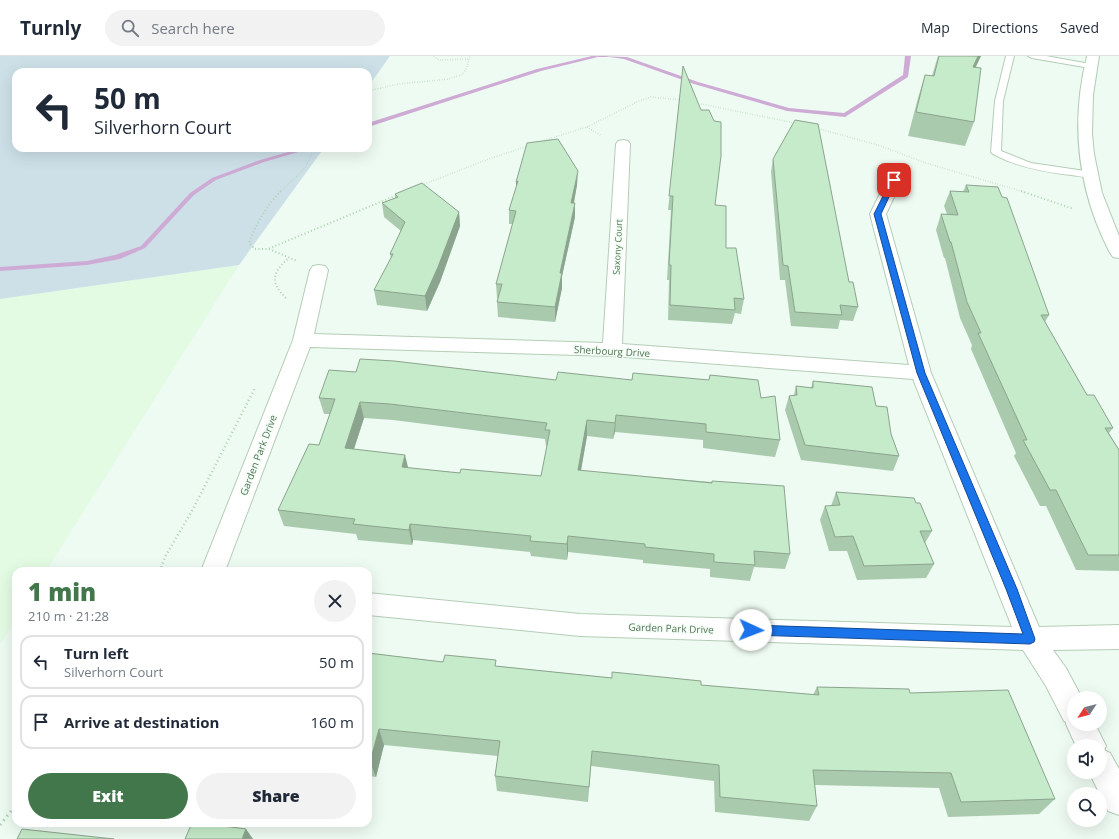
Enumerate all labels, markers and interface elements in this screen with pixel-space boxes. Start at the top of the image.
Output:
search box [105,10,385,46]
text: Turnly [20,15,81,41]
icon: search [119,17,141,39]
text: Search here [151,18,235,38]
text: Map [921,18,950,37]
text: Directions [972,18,1038,37]
text: Saved [1060,18,1099,37]
text: 50 m [94,79,161,117]
icon: left [28,84,80,136]
text: Silverhorn Court [94,115,231,139]
pin [877,163,911,197]
icon: arrive [883,169,905,191]
street label: Saxony Court [610,219,625,275]
street label: Sherbourg Drive [574,342,651,360]
street label: Garden Park Drive [236,412,280,497]
text: 1 min [28,575,96,608]
button: close [314,580,356,622]
text: 210 m · 21:28 [28,607,109,625]
position arrow [730,609,772,651]
street label: Garden Park Drive [628,620,714,636]
text: Turn left [64,643,129,663]
icon: left [30,651,52,673]
text: 50 m [319,652,354,672]
text: Silverhorn Court [64,663,163,681]
north arrow [1067,691,1107,731]
map controls [1067,691,1107,827]
icon: arrive [30,711,52,733]
text: Arrive at destination [64,712,219,732]
text: 160 m [310,712,354,732]
button: sound [1067,739,1107,779]
button: Exit [28,773,188,819]
button: Share [196,773,356,819]
button: search [1067,787,1107,827]

